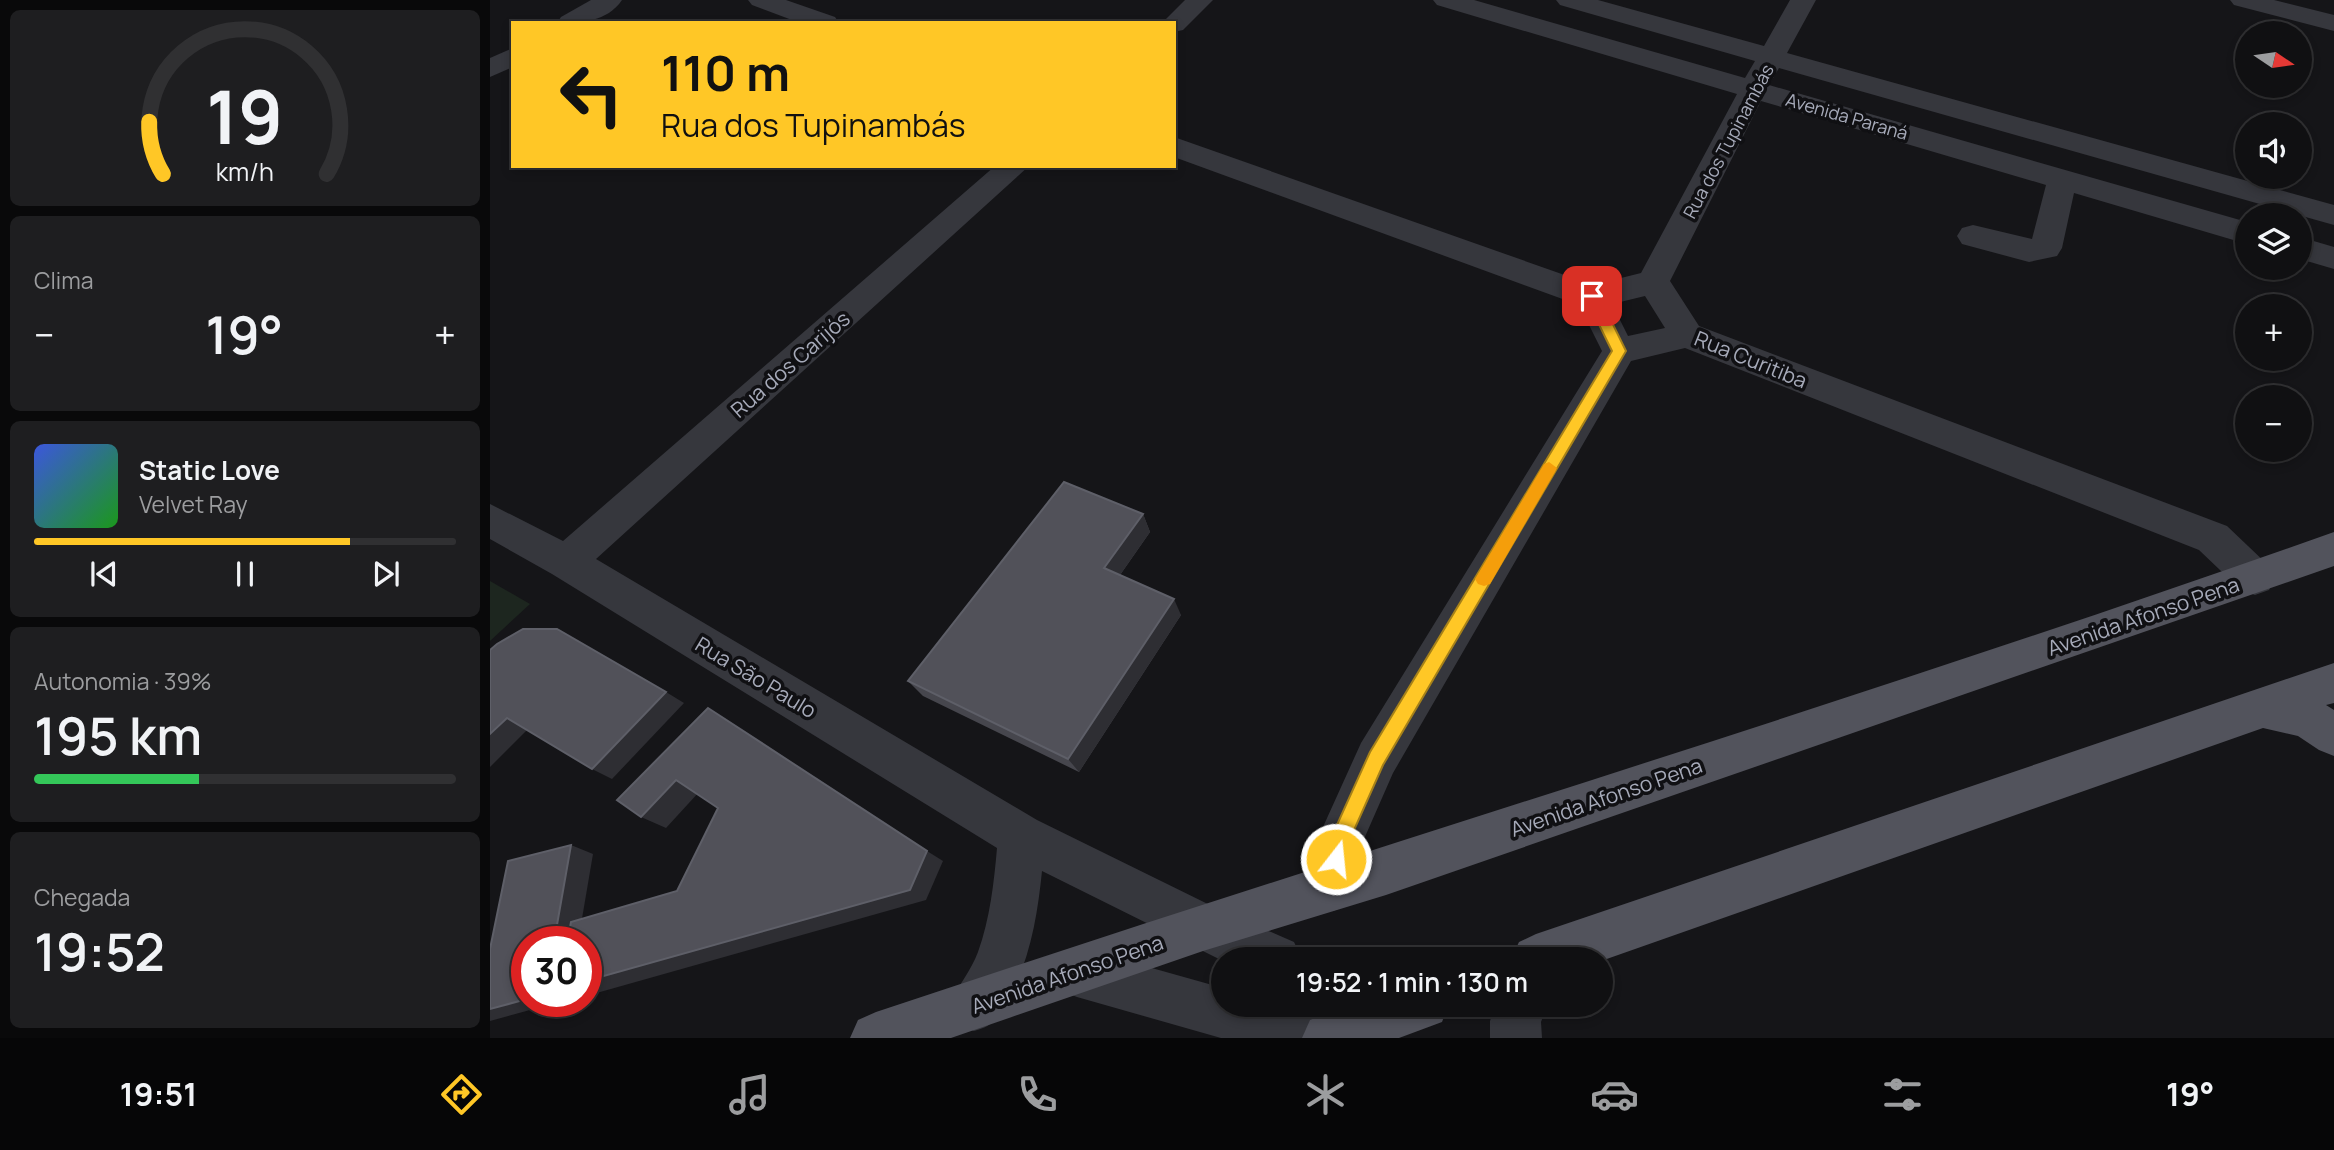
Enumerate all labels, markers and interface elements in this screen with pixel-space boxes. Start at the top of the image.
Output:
north arrow [2235,21,2312,98]
map controls [2235,21,2312,462]
text: 110 m [661,39,790,106]
icon: left [546,49,637,140]
street label: Rua dos Tupinambás [1677,60,1779,222]
text: 19 [206,66,284,166]
street label: Avenida Paraná [1783,87,1911,145]
text: Rua dos Tupinambás [661,103,966,147]
button: sound [2235,112,2312,189]
text: km/h [216,154,274,189]
button: layers [2235,203,2312,280]
text: Clima [34,264,93,296]
pin [1562,266,1622,326]
icon: arrive [1573,277,1611,315]
button: + [2235,294,2312,371]
text: 19° [205,299,283,370]
street label: Rua dos Carijós [724,304,856,424]
text: − [34,308,55,360]
text: + [434,308,456,360]
street label: Rua Curitiba [1691,324,1811,394]
button: − [2235,385,2312,462]
text: Static Love [139,452,280,488]
text: Velvet Ray [139,488,248,520]
icon: previous [85,555,123,593]
icon: pause [226,555,264,593]
icon: next [367,555,405,593]
street label: Avenida Afonso Pena [2043,570,2243,662]
street label: Rua São Paulo [690,630,822,724]
text: Autonomia · 39% [34,665,212,697]
text: 195 km [34,700,202,771]
street label: Avenida Afonso Pena [1506,751,1706,843]
position arrow [1299,822,1373,896]
text: Chegada [34,881,130,913]
text: 19:52 [34,916,165,987]
speed limit sign: 30 [511,926,602,1017]
street label: Avenida Afonso Pena [967,928,1167,1020]
text: 19:52 · 1 min · 130 m [1296,964,1528,1000]
icon: directions [437,1070,486,1119]
icon: music [725,1070,774,1119]
icon: phone [1013,1070,1062,1119]
icon: climate [1301,1070,1350,1119]
icon: car [1590,1070,1639,1119]
icon: filters [1878,1070,1927,1119]
text: 19:51 [120,1072,197,1116]
text: 19° [2166,1072,2214,1116]

